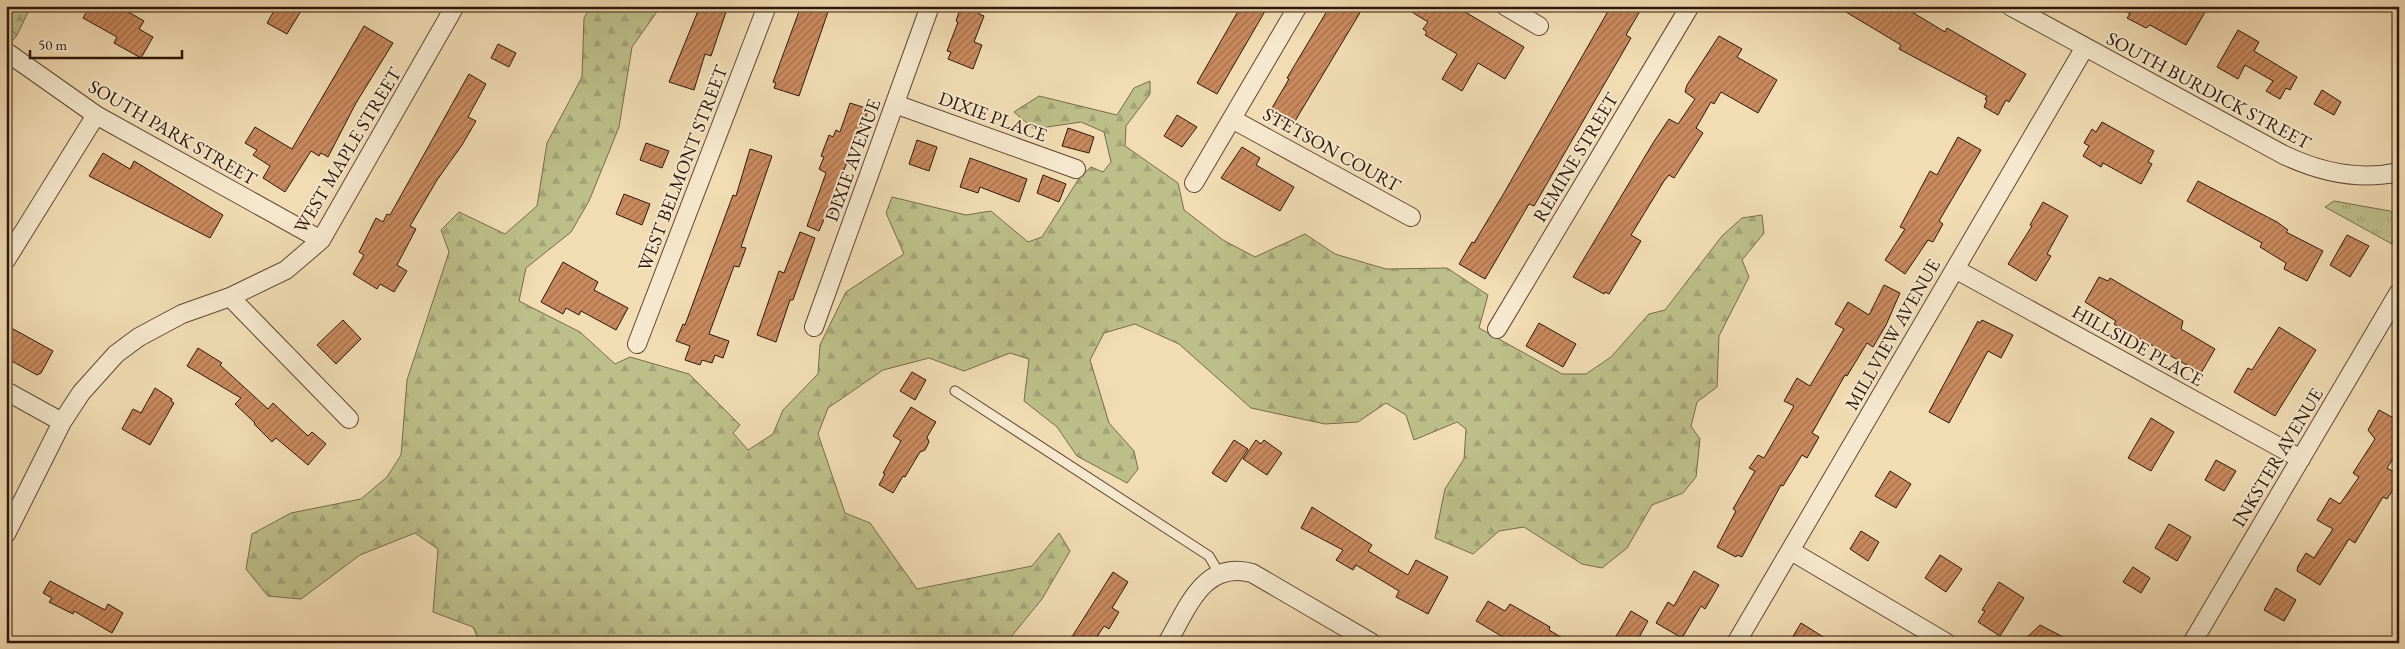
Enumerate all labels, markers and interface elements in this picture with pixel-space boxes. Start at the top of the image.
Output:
street label: SOUTH BURDICK STREET [2102,26,2316,155]
scale bar [30,28,182,60]
text: 50 m [38,35,67,54]
street label: WEST BELMONT STREET [632,61,733,275]
street label: WEST MAPLE STREET [288,63,407,238]
street label: SOUTH PARK STREET [84,74,262,191]
street label: DIXIE PLACE [935,85,1051,148]
street label: REMINE STREET [1527,88,1624,227]
street label: DIXIE AVENUE [819,95,886,225]
street label: STETSON COURT [1259,101,1405,198]
street label: MILLVIEW AVENUE [1839,254,1946,414]
street label: HILLSIDE PLACE [2068,299,2208,392]
street label: INKSTER AVENUE [2226,383,2329,531]

